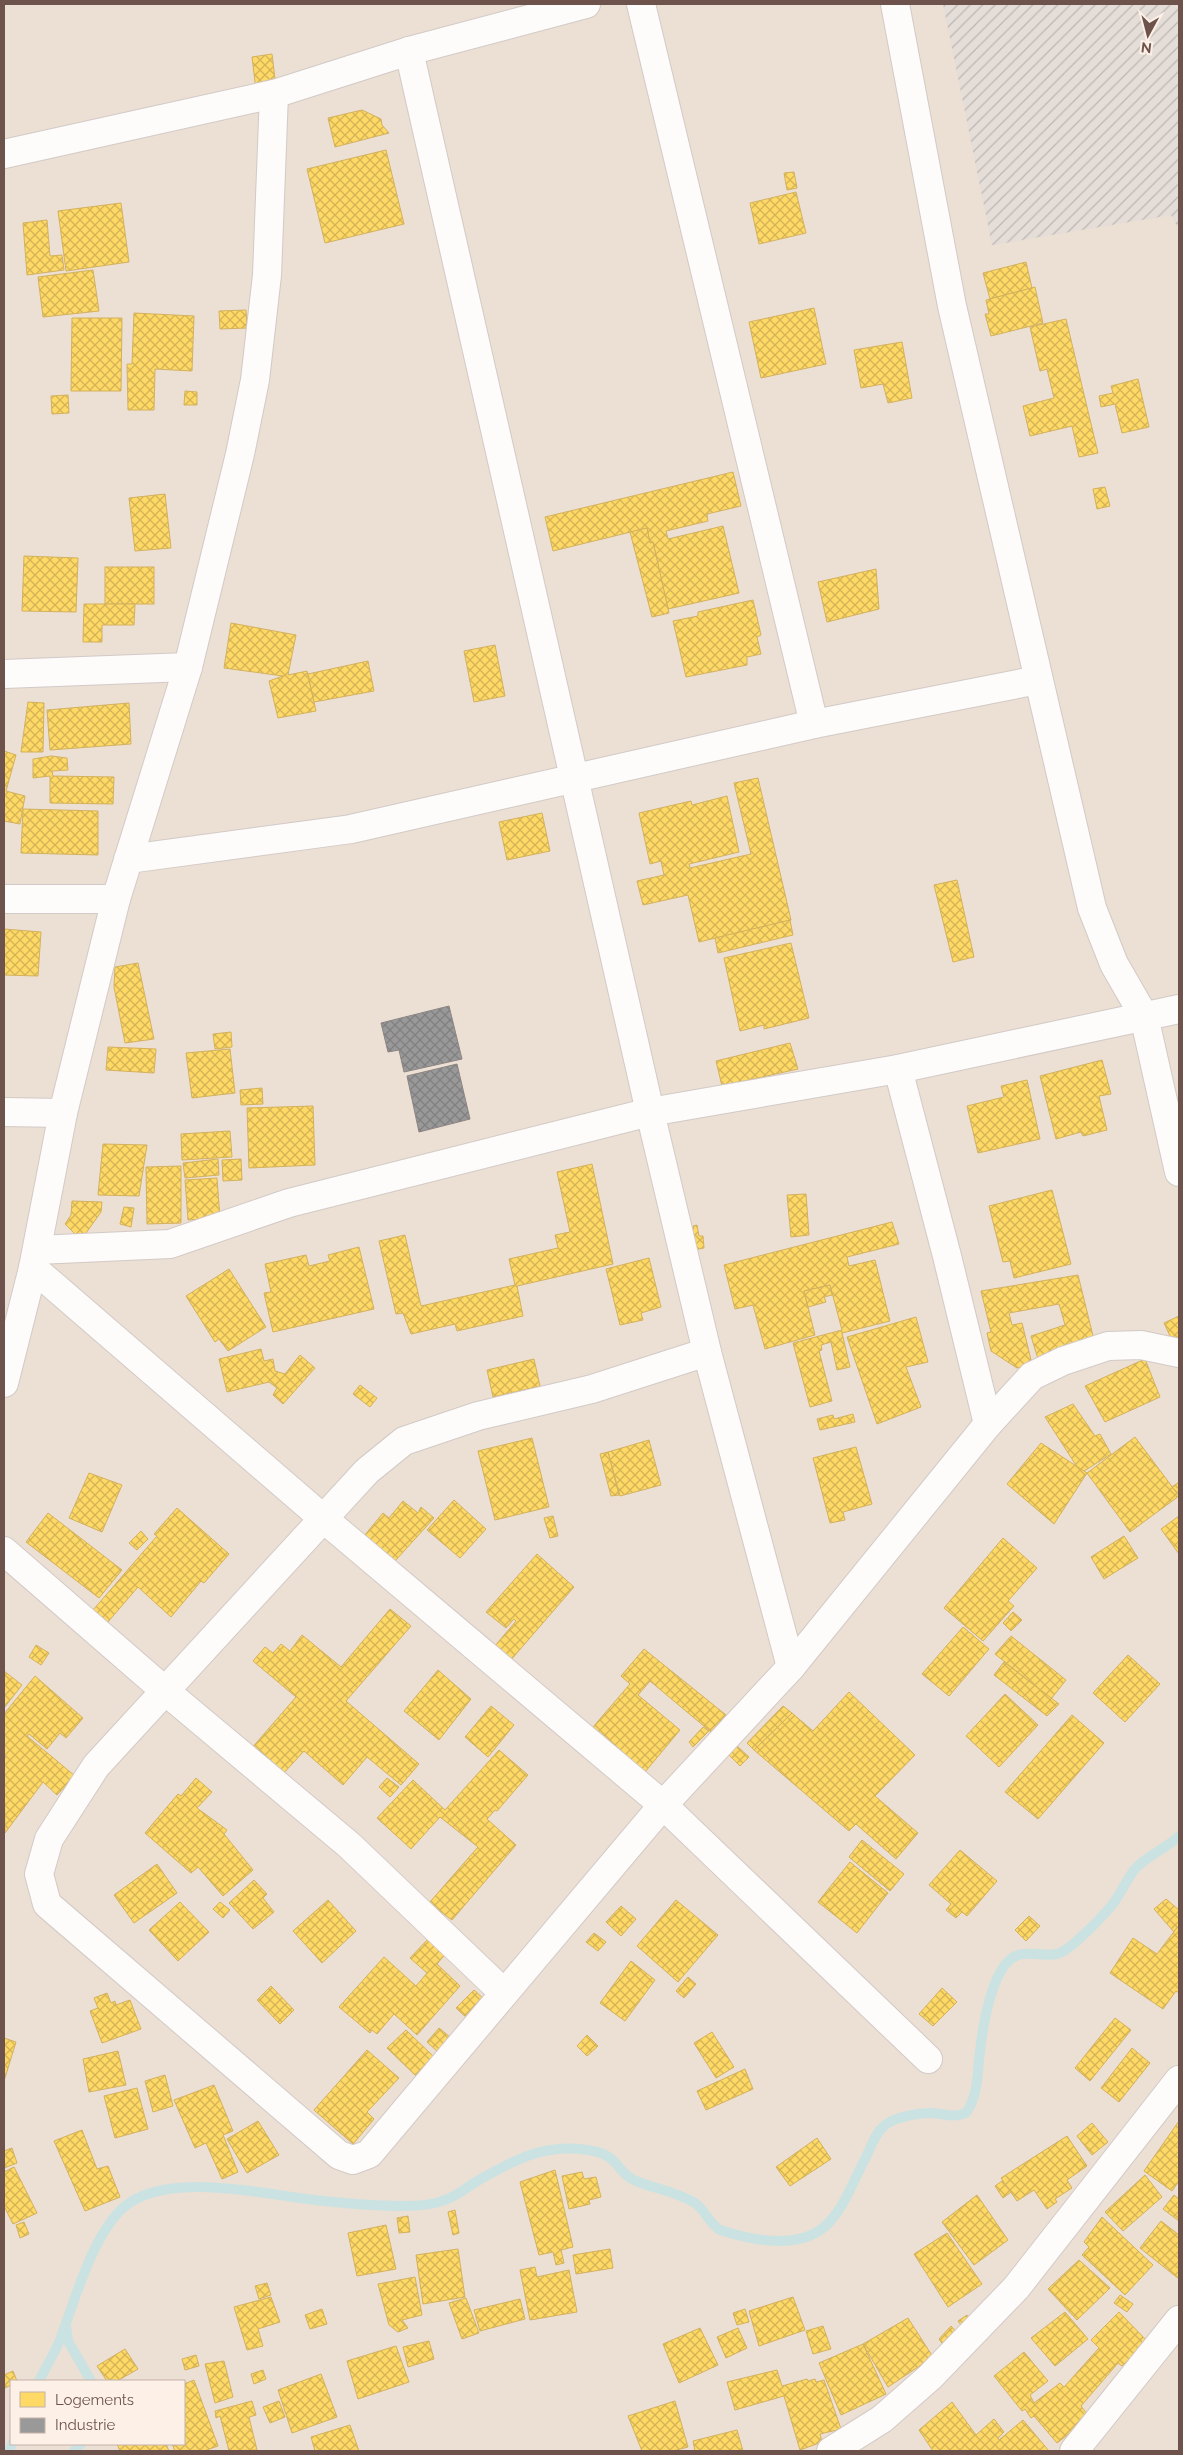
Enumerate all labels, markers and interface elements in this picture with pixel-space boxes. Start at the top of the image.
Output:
north arrow [1123,10,1173,60]
text: N [1140,39,1153,56]
legend [10,2380,185,2445]
text: Logements [55,2391,134,2409]
text: Industrie [55,2416,116,2434]

